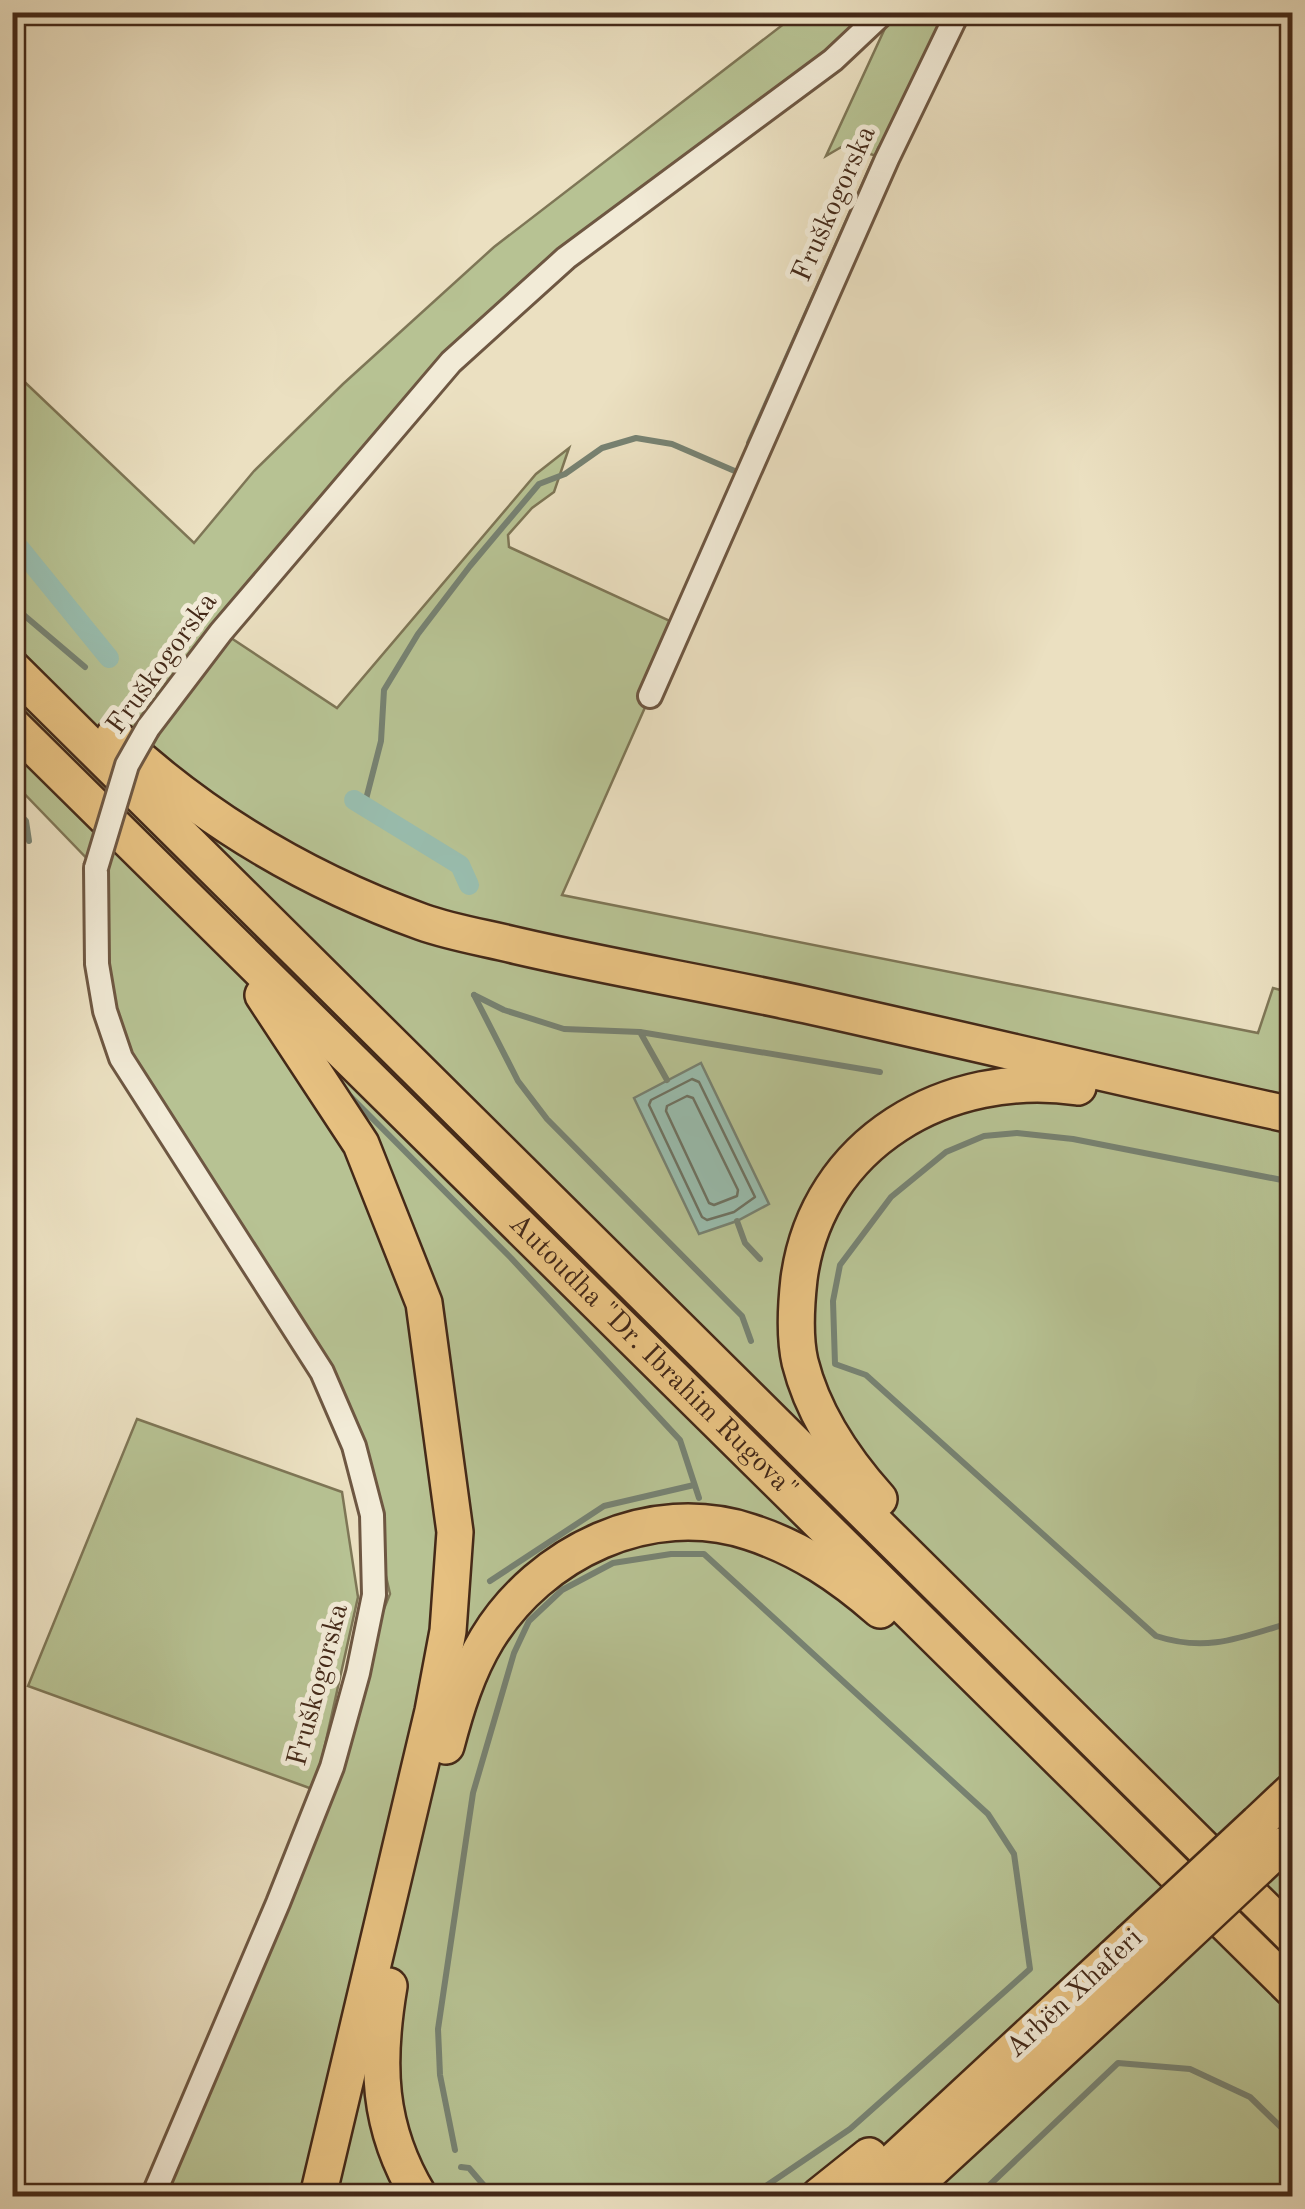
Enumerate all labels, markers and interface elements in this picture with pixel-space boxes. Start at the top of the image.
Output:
street label: Fruškogorska [788,122,882,286]
street label: Fruškogorska [103,588,224,740]
street label: Autoudha "Dr. Ibrahim Rugova" [503,1210,802,1505]
street label: Fruškogorska [284,1601,354,1769]
street label: Arbën Xhaferi [1002,1924,1148,2064]

